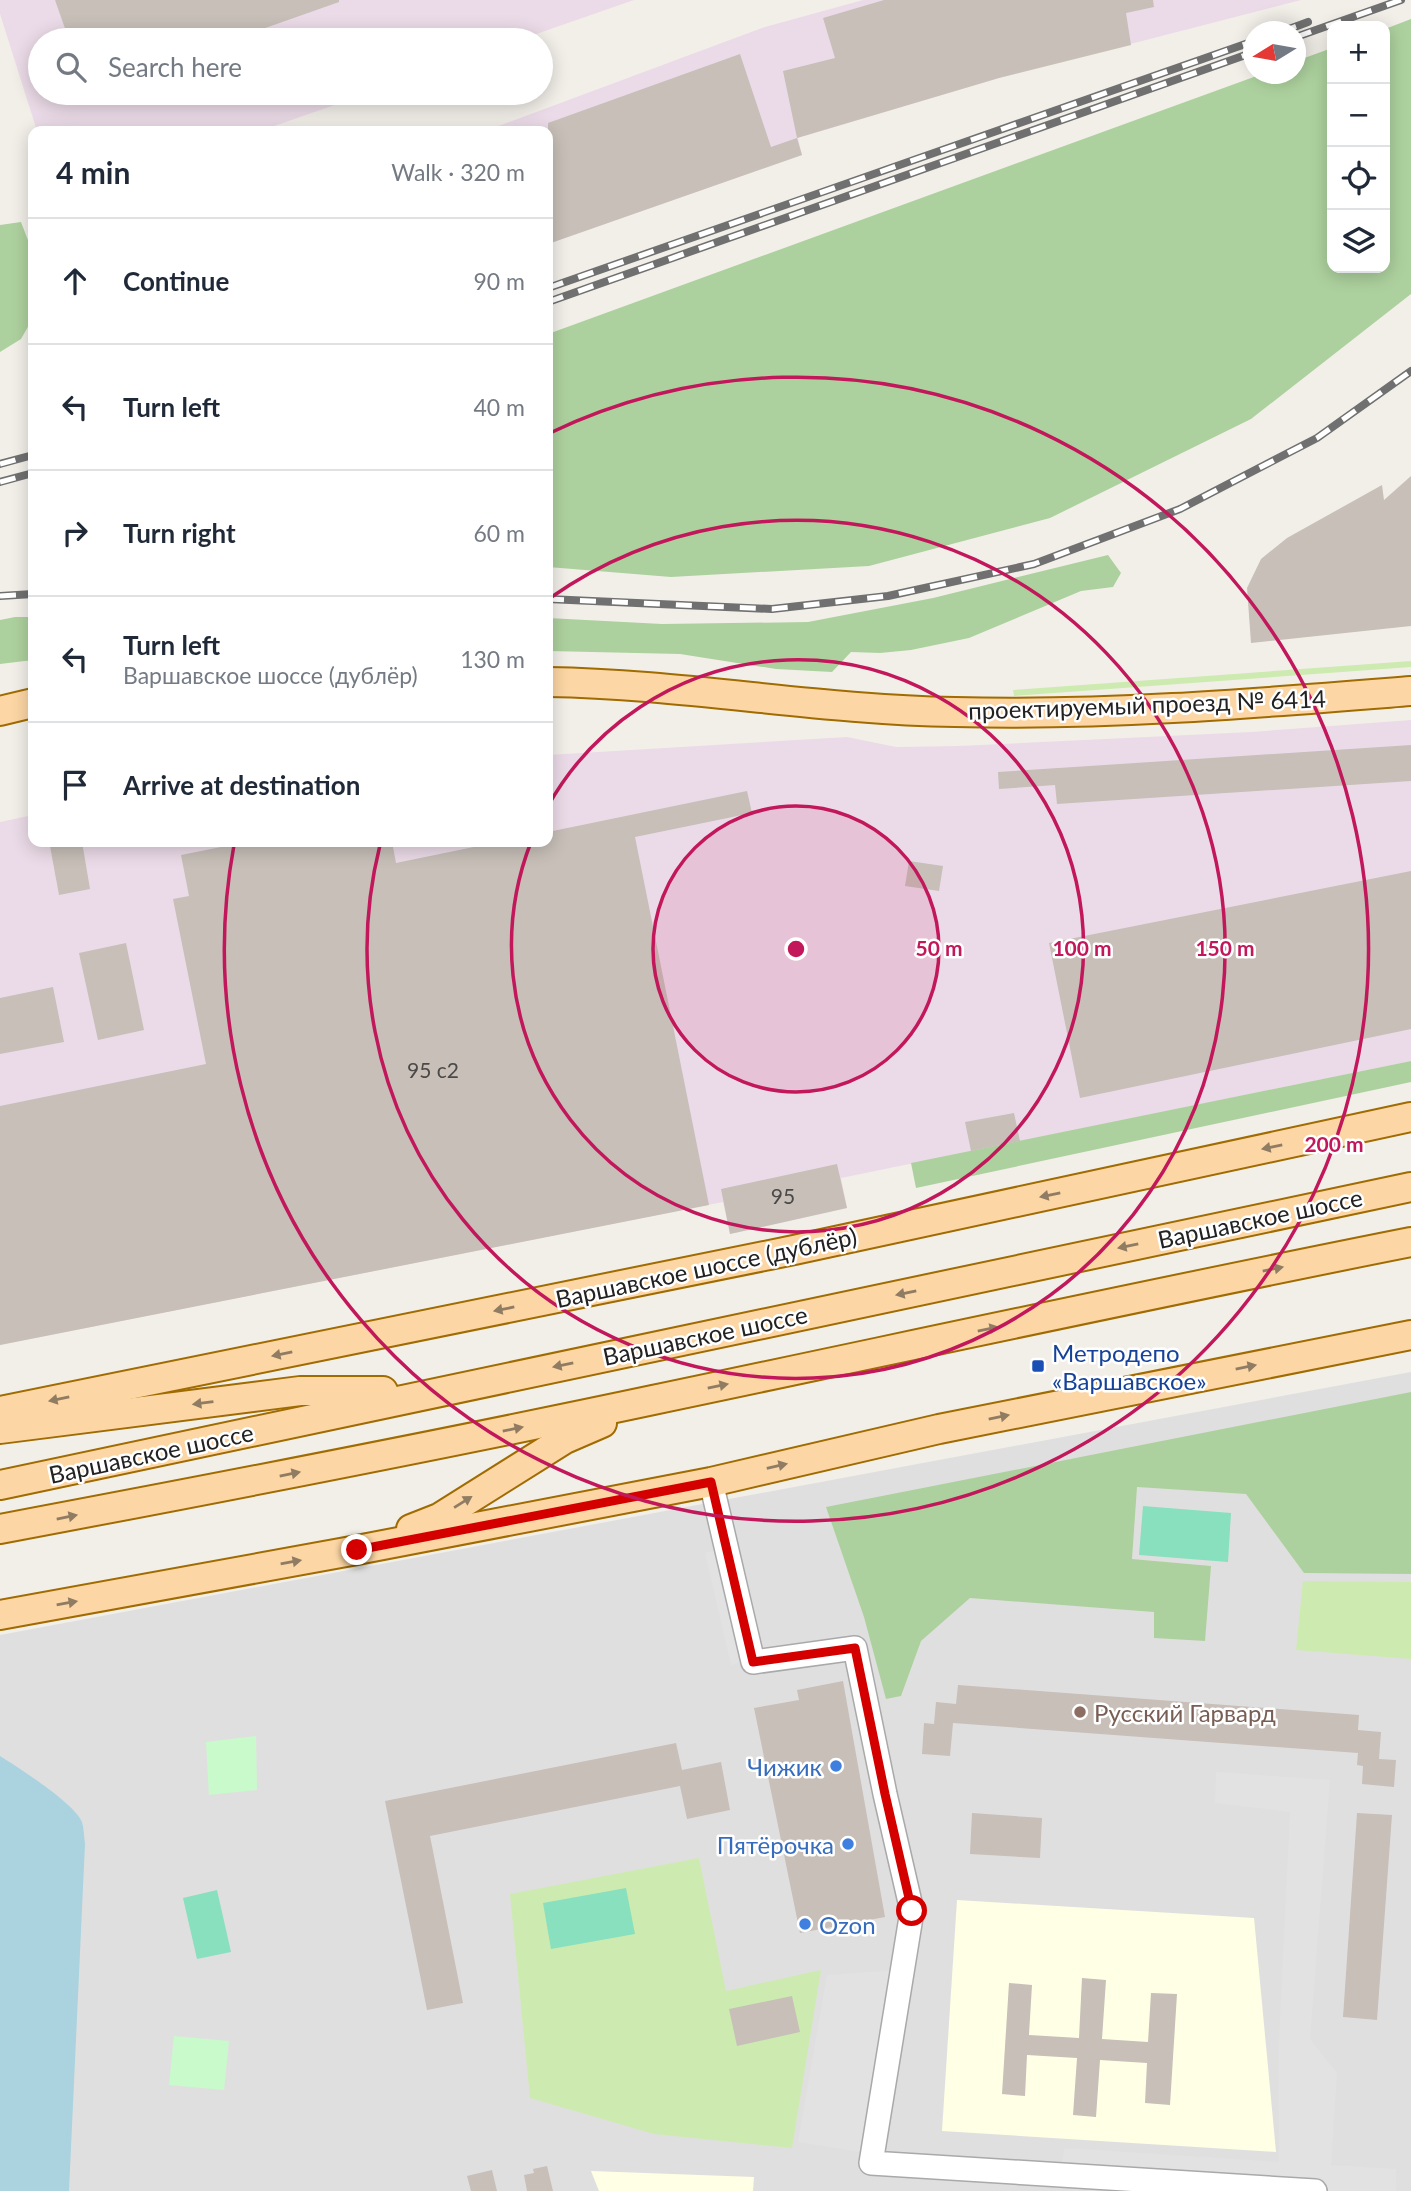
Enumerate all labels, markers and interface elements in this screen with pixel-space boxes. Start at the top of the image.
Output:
north arrow [1243,21,1306,84]
map controls [1327,21,1390,273]
button: + [1327,21,1390,84]
search box [28,28,553,105]
icon: search [52,48,90,86]
text: Search here [108,51,242,83]
button: − [1327,84,1390,147]
button: locate [1327,147,1390,210]
text: 4 min [56,154,130,190]
text: Walk · 320 m [391,158,525,186]
button: layers [1327,210,1390,273]
icon: ahead [56,262,94,300]
text: Continue [123,265,229,297]
text: 90 m [474,267,525,295]
icon: left [56,388,94,426]
text: Turn left [123,391,220,423]
text: 40 m [474,393,525,421]
icon: right [56,514,94,552]
text: Turn right [123,517,236,549]
text: 60 m [474,519,525,547]
text: Turn left [123,629,220,661]
icon: left [56,640,94,678]
text: 130 m [460,645,525,673]
text: Варшавское шоссе (дублёр) [123,661,418,689]
street label: проектируемый проезд № 6414 [968,683,1327,725]
icon: arrive [56,766,94,804]
text: Arrive at destination [123,769,360,801]
text: 50 m [915,935,963,960]
text: 100 m [1052,935,1112,960]
text: 150 m [1195,935,1255,960]
centre of rings [784,937,808,961]
house number: 95 с2 [407,1057,459,1082]
text: 200 m [1304,1131,1364,1156]
one-way arrow [1261,1142,1283,1153]
street label: Варшавское шоссе [1155,1182,1365,1254]
house number: 95 [771,1183,795,1208]
one-way arrow [1039,1190,1061,1201]
street label: Варшавское шоссе (дублёр) [553,1221,859,1313]
one-way arrow [1117,1241,1139,1252]
one-way arrow [1262,1264,1284,1275]
one-way arrow [895,1288,917,1299]
street label: Варшавское шоссе [600,1299,810,1371]
one-way arrow [493,1303,515,1314]
one-way arrow [977,1323,999,1334]
place label: Метродепо «Варшавское» [1052,1338,1207,1395]
one-way arrow [271,1348,293,1359]
marker: Метродепо «Варшавское» [1030,1358,1046,1374]
one-way arrow [552,1360,574,1371]
one-way arrow [1235,1362,1257,1373]
one-way arrow [707,1381,729,1392]
one-way arrow [48,1394,70,1405]
one-way arrow [192,1398,214,1409]
one-way arrow [988,1411,1010,1422]
street label: Варшавское шоссе [46,1417,256,1489]
one-way arrow [502,1423,524,1434]
one-way arrow [766,1461,788,1472]
one-way arrow [279,1468,301,1479]
one-way arrow [454,1496,473,1509]
one-way arrow [56,1511,78,1522]
route end [341,1534,372,1565]
one-way arrow [280,1557,302,1568]
one-way arrow [56,1597,78,1608]
place label: Русский Гарвард [1094,1698,1276,1727]
marker: Русский Гарвард [1072,1704,1088,1720]
place label: Чижик [747,1752,823,1781]
marker: Чижик [828,1758,844,1774]
place label: Пятёрочка [717,1830,834,1859]
marker: Пятёрочка [840,1836,856,1852]
route start [896,1895,927,1926]
place label: Ozon [819,1910,876,1939]
marker: Ozon [797,1916,813,1932]

